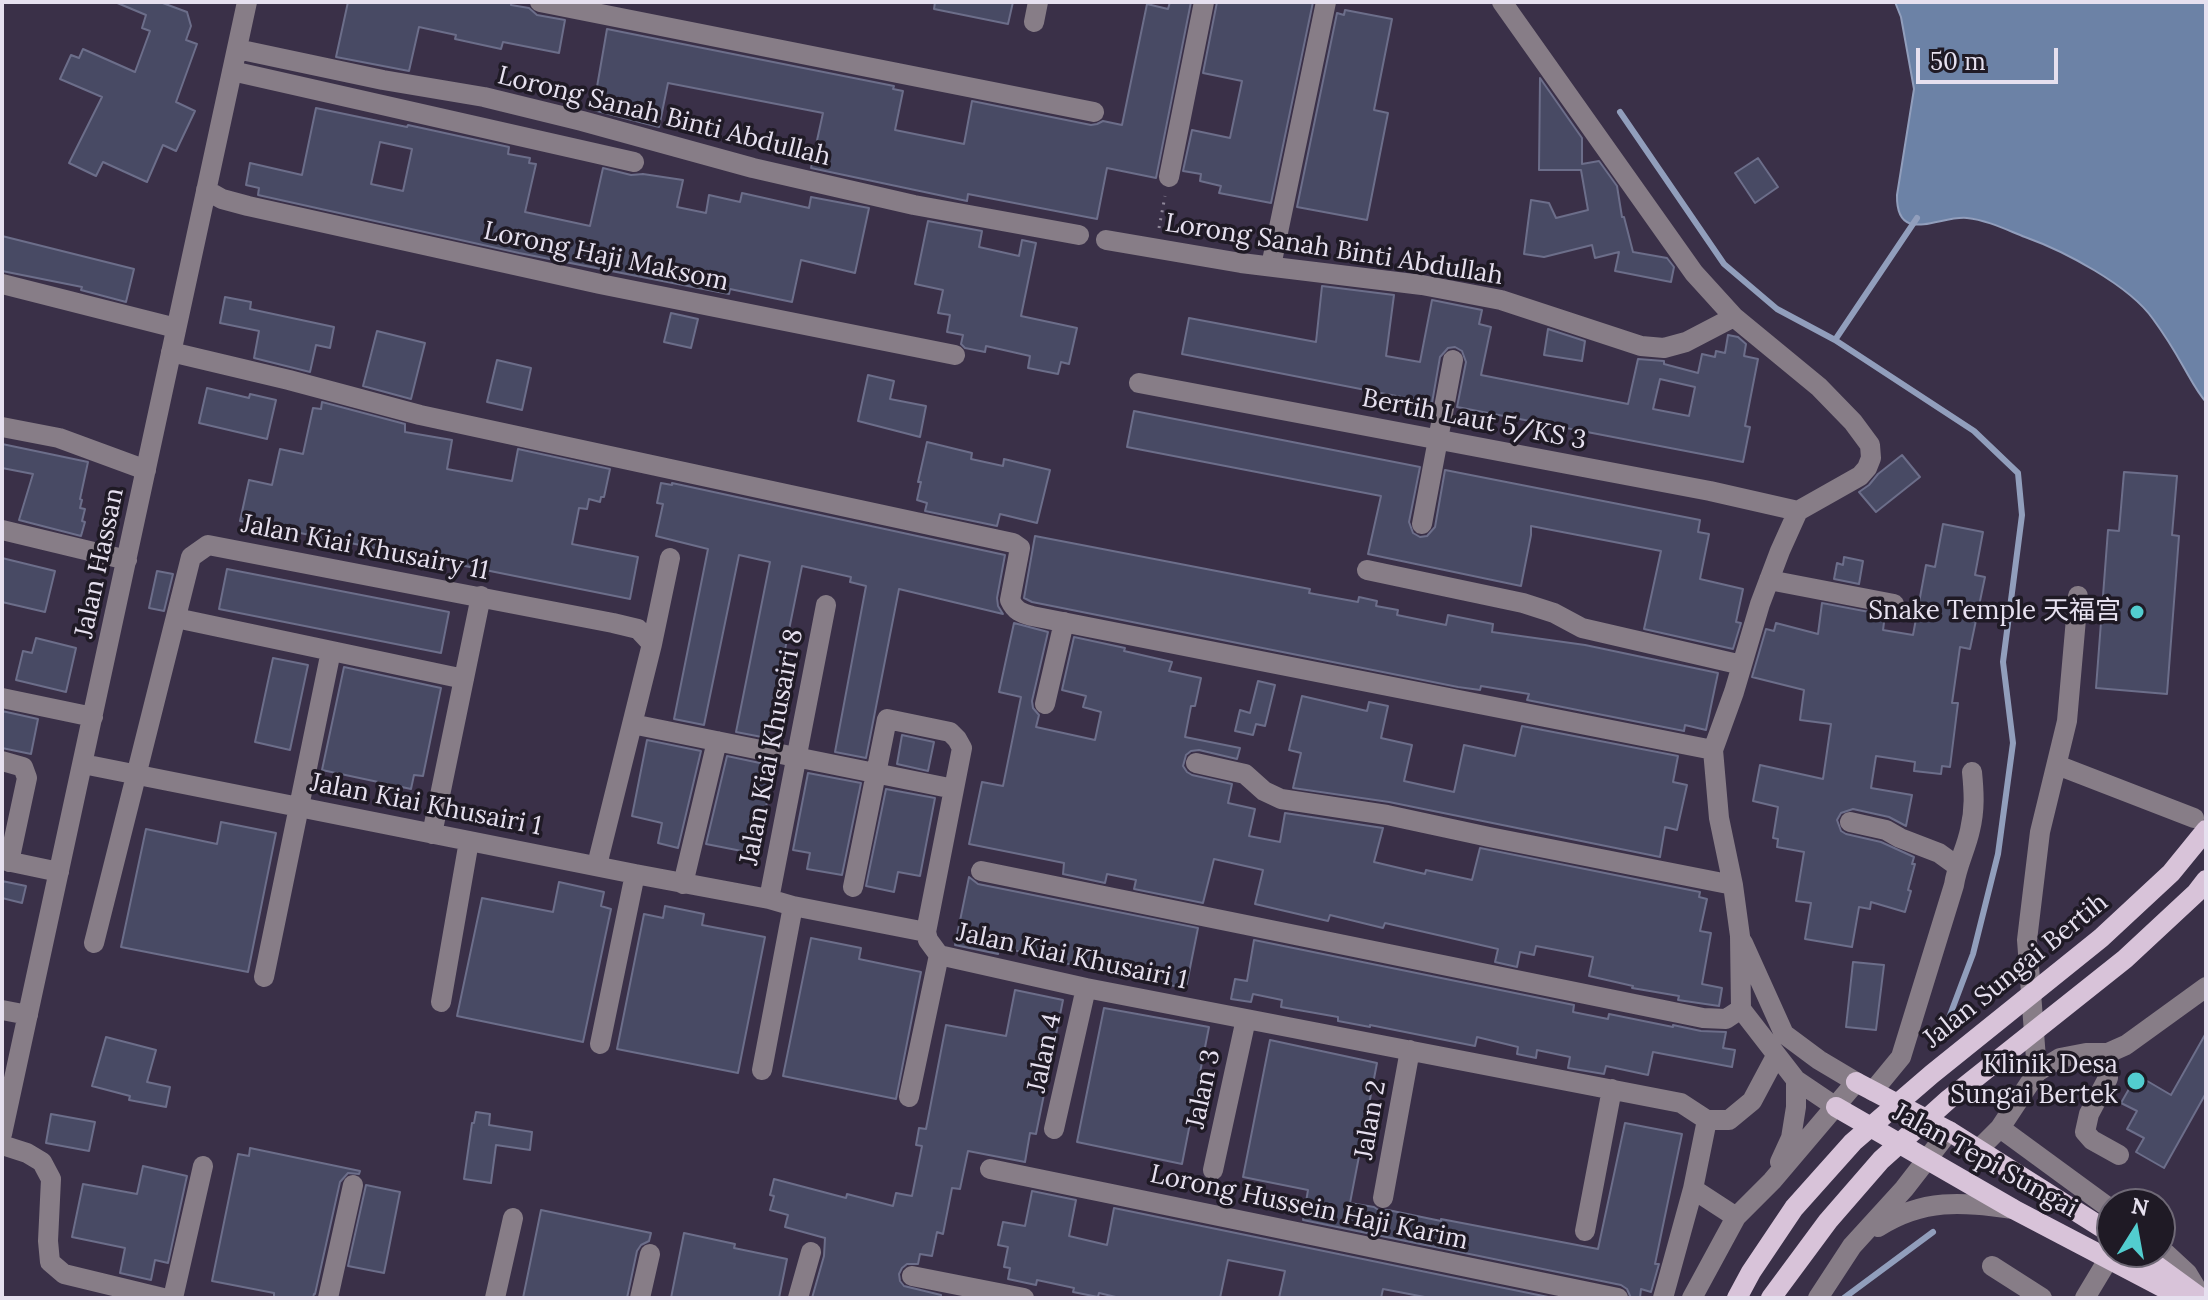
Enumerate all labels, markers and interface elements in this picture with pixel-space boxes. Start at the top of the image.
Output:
scale bar [1920,32,2062,82]
text: 50 m [1930,46,1986,77]
street label: Lorong Sanah Binti Abdullah [494,61,834,173]
street label: Lorong Sanah Binti Abdullah [1163,208,1505,292]
street label: Lorong Haji Maksom [481,216,731,298]
street label: Bertih Laut 5/KS 3 [1359,383,1589,457]
street label: Jalan Hassan [69,485,131,641]
street label: Jalan Kiai Khusairy 11 [239,509,491,587]
place label: Snake Temple 天福宫 [1868,596,2121,628]
marker: Snake Temple 天福宫 [2128,603,2146,621]
street label: Jalan Kiai Khusairi 8 [734,626,810,868]
street label: Jalan Kiai Khusairi 1 [308,767,544,843]
street label: Jalan Sungai Bertih [1917,887,2115,1055]
street label: Jalan Kiai Khusairi 1 [954,917,1190,997]
street label: Jalan 4 [1021,1011,1069,1095]
street label: Jalan 3 [1180,1046,1228,1132]
place label: Klinik Desa Sungai Bertek [1950,1050,2118,1112]
marker: Klinik Desa Sungai Bertek [2125,1070,2147,1092]
street label: Jalan 2 [1349,1078,1393,1162]
street label: Jalan Tepi Sungai [1887,1097,2083,1225]
street label: Lorong Hussein Haji Karim [1147,1159,1471,1257]
north arrow [2096,1188,2176,1268]
text: N [2129,1191,2151,1222]

